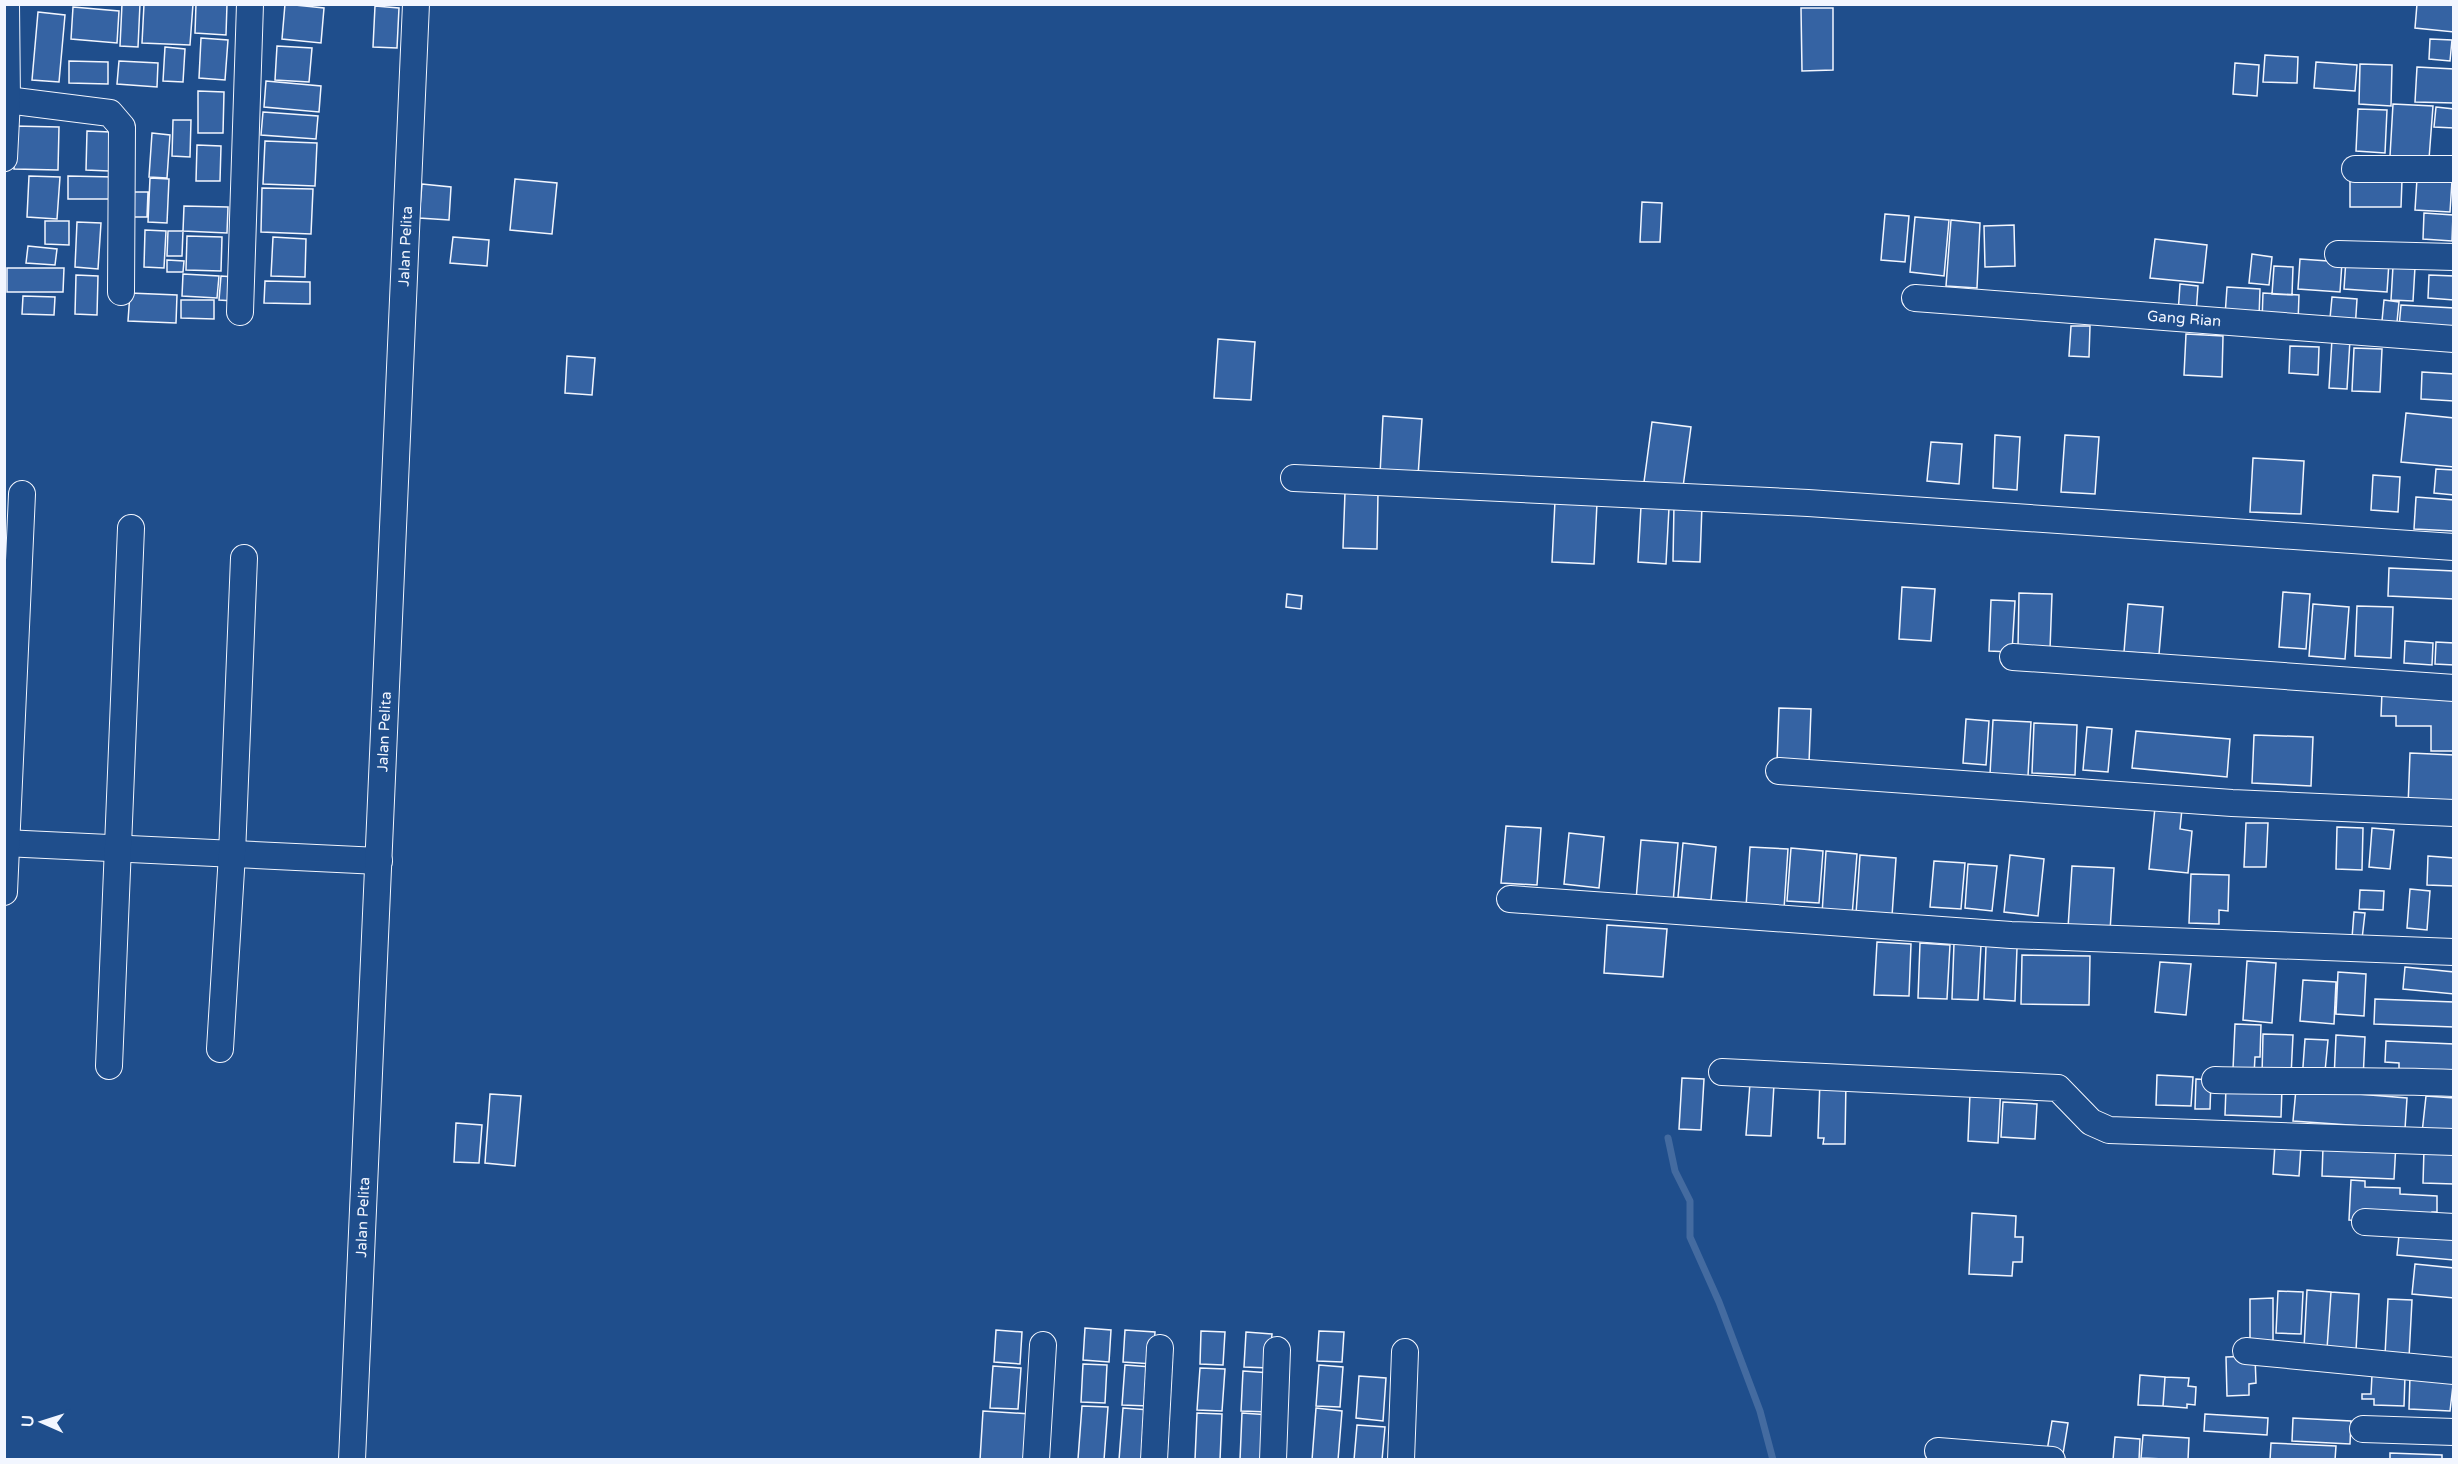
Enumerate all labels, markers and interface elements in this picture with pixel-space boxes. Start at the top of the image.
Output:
street label: Jalan Pelita [395,205,416,287]
street label: Gang Rian [2146,307,2222,330]
street label: Jalan Pelita [373,691,395,772]
street label: Jalan Pelita [352,1177,373,1258]
north arrow [12,1392,72,1452]
text: U [18,1415,38,1428]

